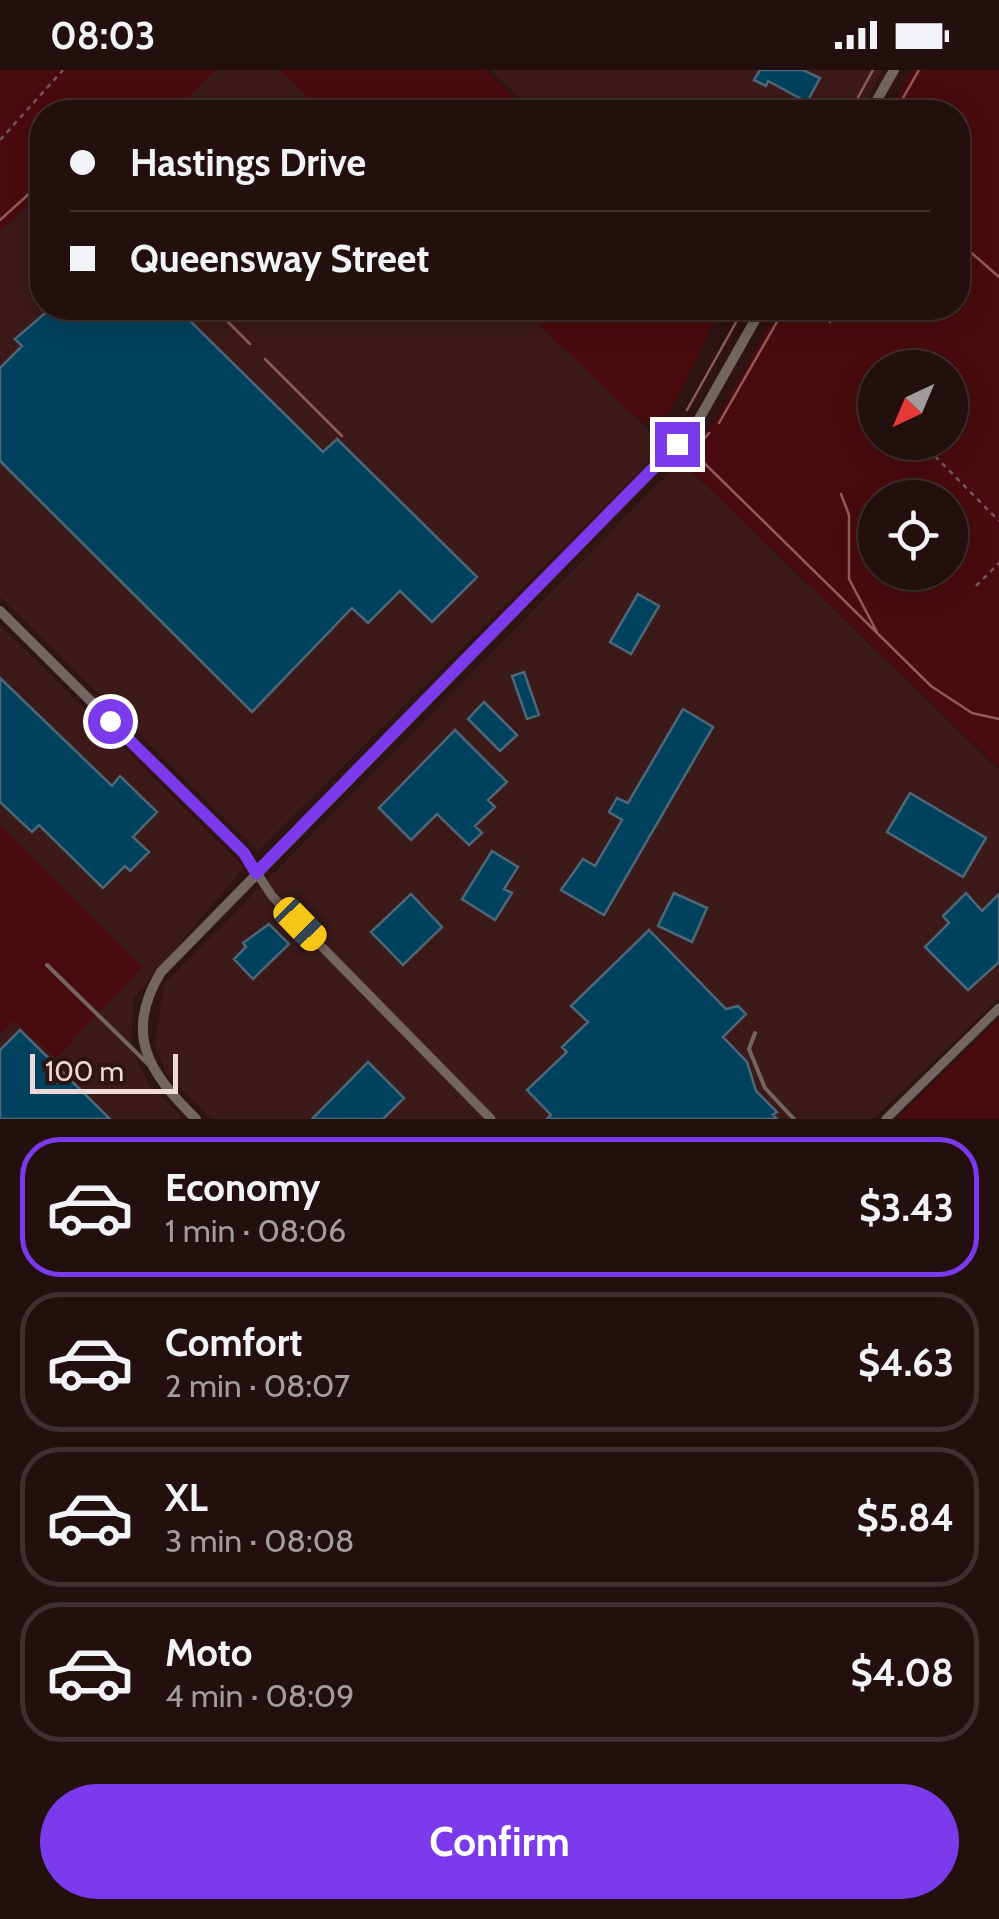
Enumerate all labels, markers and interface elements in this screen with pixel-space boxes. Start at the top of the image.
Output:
text: 08:03 [50,12,156,59]
text: Hastings Drive [130,139,366,186]
text: Queensway Street [130,235,429,282]
north arrow [858,350,968,460]
map controls [858,350,968,590]
route end [655,422,700,467]
button: locate [858,480,968,590]
route start [88,699,133,744]
car [268,892,332,956]
scale bar [30,1049,178,1094]
text: 100 m [45,1054,124,1088]
icon: car [45,1162,135,1252]
text: Economy [165,1164,320,1211]
text: $3.43 [859,1184,954,1231]
text: 1 min · 08:06 [165,1211,346,1250]
icon: car [45,1317,135,1407]
text: Comfort [165,1319,302,1366]
text: $4.63 [858,1339,954,1386]
text: 2 min · 08:07 [165,1366,350,1405]
icon: car [45,1472,135,1562]
text: XL [165,1474,208,1521]
text: $5.84 [857,1494,954,1541]
text: 3 min · 08:08 [165,1521,354,1560]
icon: car [45,1627,135,1717]
text: Moto [165,1629,252,1676]
text: $4.08 [850,1649,954,1696]
text: 4 min · 08:09 [165,1676,354,1715]
button: Confirm [40,1784,959,1899]

